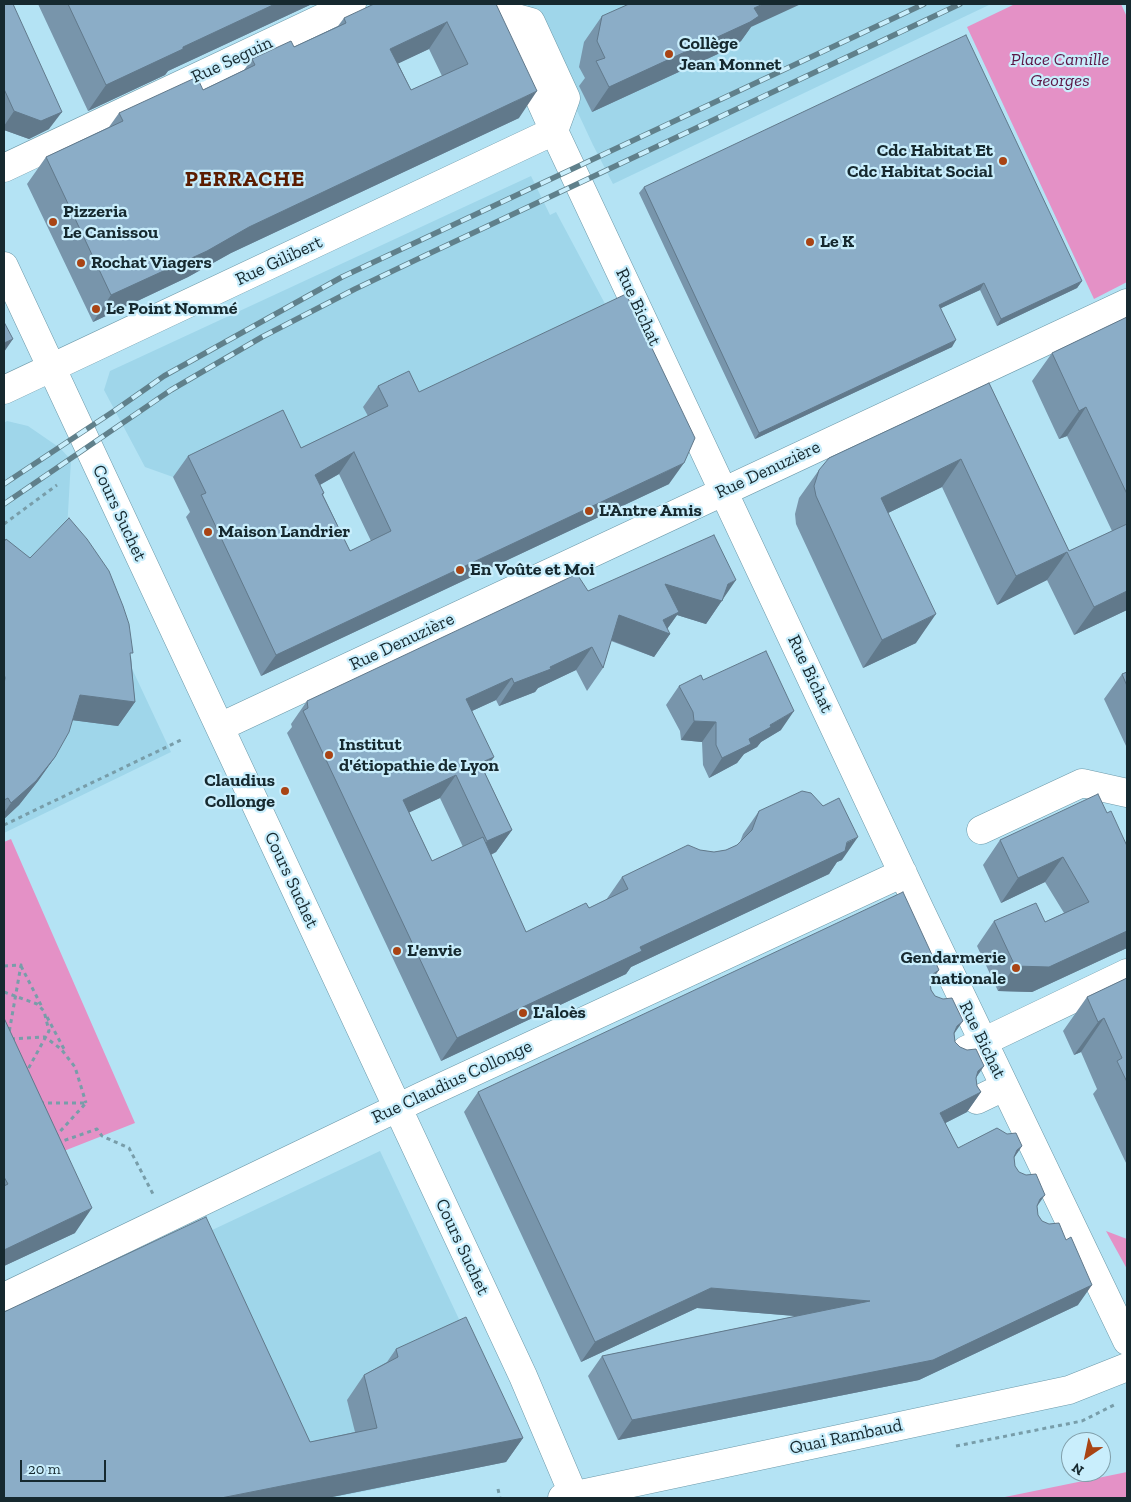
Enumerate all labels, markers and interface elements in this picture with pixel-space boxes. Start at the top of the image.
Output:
street label: Rue Seguin [188,32,276,88]
place label: Collège Jean Monnet [679,33,782,76]
marker: Collège Jean Monnet [663,48,675,60]
park label: Place Camille Georges [1011,49,1109,92]
place label: Cdc Habitat Et Cdc Habitat Social [847,140,993,182]
marker: Cdc Habitat Et Cdc Habitat Social [997,155,1009,167]
district label: PERRACHE [184,167,306,193]
place label: Pizzeria Le Canissou [63,201,158,243]
marker: Pizzeria Le Canissou [47,216,59,228]
street label: Rue Gilibert [232,231,326,291]
place label: Le K [820,231,854,253]
marker: Le K [804,236,816,248]
place label: Rochat Viagers [91,252,212,274]
marker: Rochat Viagers [75,257,87,269]
street label: Rue Bichat [611,265,665,349]
place label: Le Point Nommé [106,298,237,320]
marker: Le Point Nommé [90,303,102,315]
street label: Rue Denuzière [712,436,824,504]
street label: Cours Suchet [87,461,151,565]
place label: L'Antre Amis [599,500,702,522]
marker: L'Antre Amis [583,505,595,517]
place label: Maison Landrier [218,521,350,543]
marker: Maison Landrier [202,526,214,538]
place label: En Voûte et Moi [470,559,595,581]
marker: En Voûte et Moi [454,564,466,576]
street label: Rue Denuzière [346,608,458,676]
street label: Rue Bichat [783,632,837,716]
place label: Institut d'étiopathie de Lyon [339,734,499,776]
marker: Institut d'étiopathie de Lyon [323,749,335,761]
place label: Claudius Collonge [204,770,275,812]
marker: Claudius Collonge [279,785,291,797]
street label: Cours Suchet [259,828,323,932]
place label: L'envie [407,940,462,962]
marker: L'envie [391,945,403,957]
place label: Gendarmerie nationale [901,947,1006,990]
marker: Gendarmerie nationale [1010,962,1022,974]
street label: Rue Bichat [954,998,1010,1082]
place label: L'aloès [533,1002,586,1024]
marker: L'aloès [517,1007,529,1019]
street label: Rue Claudius Collonge [368,1035,536,1129]
street label: Cours Suchet [430,1195,494,1299]
street label: Quai Rambaud [788,1415,904,1459]
north arrow [1061,1432,1111,1482]
scale bar [22,1450,109,1482]
text: N [1069,1459,1087,1479]
text: 20 m [28,1460,61,1478]

